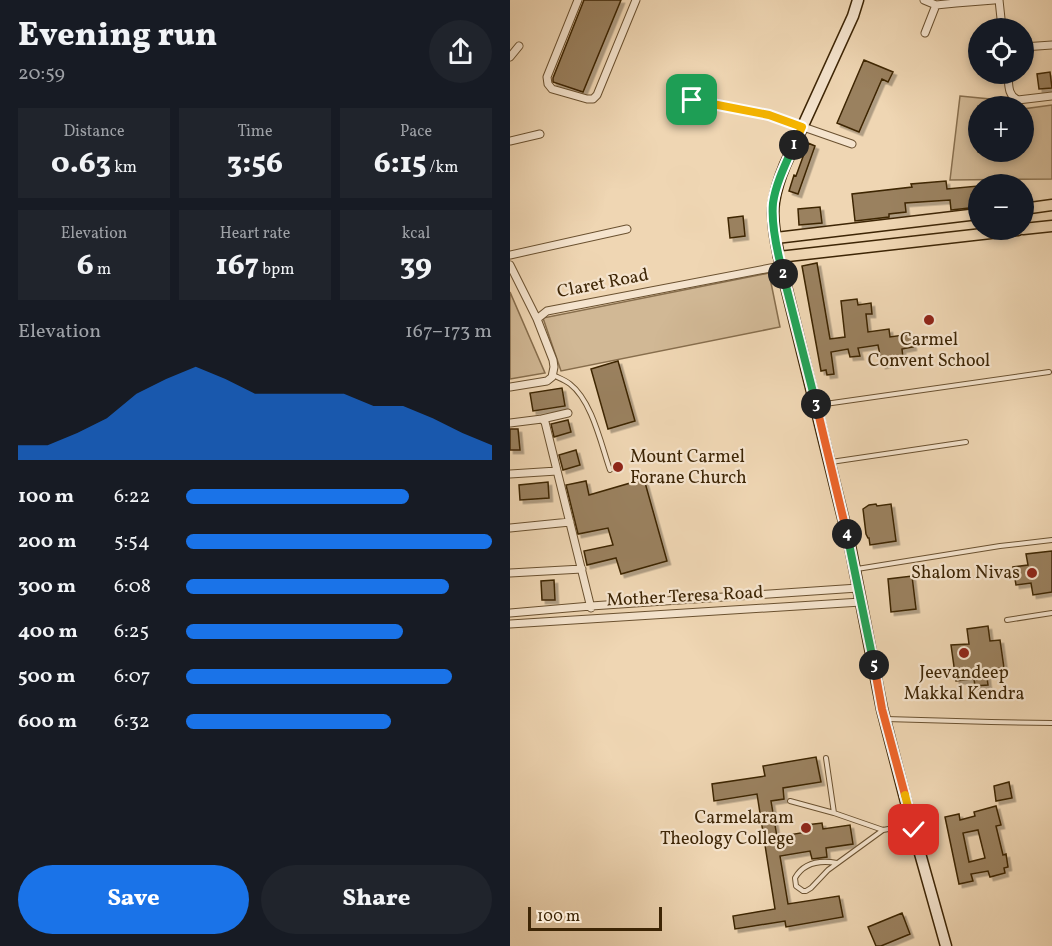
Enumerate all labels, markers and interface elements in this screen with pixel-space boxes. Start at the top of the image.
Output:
text: Evening run [18,14,217,60]
map controls [968,18,1034,240]
button: locate [968,18,1034,84]
button: share [429,20,492,83]
text: 20:59 [18,60,65,88]
pin [666,74,717,125]
icon: arrive [675,83,708,116]
button: + [968,96,1034,162]
text: Distance [63,121,125,143]
text: Time [237,121,273,143]
text: Pace [400,121,432,143]
pin: 1 [779,130,809,160]
text: 1 [791,134,797,156]
text: 0.63 [51,143,111,185]
text: 3:56 [227,143,283,185]
text: 6:15 [374,143,426,185]
text: km [111,157,137,179]
text: /km [426,157,458,179]
button: − [968,174,1034,240]
text: Elevation [61,223,127,245]
text: Heart rate [220,223,290,245]
text: kcal [402,223,430,245]
text: 6 [77,245,94,287]
text: 167 [216,245,259,287]
text: 39 [400,245,432,287]
text: m [94,259,111,281]
text: bpm [259,259,294,281]
pin: 2 [768,259,798,289]
street label: Claret Road [555,263,651,305]
text: 2 [779,263,787,285]
marker: Carmel Convent School [922,313,936,327]
text: Elevation [18,318,101,346]
text: 167–173 m [405,318,492,346]
place label: Carmel Convent School [868,328,990,374]
pin: 3 [801,389,831,419]
text: 3 [812,393,820,415]
place label: Mount Carmel Forane Church [630,445,747,491]
marker: Mount Carmel Forane Church [611,460,625,474]
text: 100 m [18,483,74,511]
text: 6:22 [114,483,150,511]
pin: 4 [832,519,862,549]
text: 4 [842,523,852,545]
text: 200 m [18,528,76,556]
text: 5:54 [114,528,150,556]
place label: Shalom Nivas [911,561,1020,586]
marker: Shalom Nivas [1025,566,1039,580]
text: 300 m [18,573,76,601]
text: 6:08 [114,573,151,601]
street label: Mother Teresa Road [606,580,764,614]
text: 400 m [18,618,78,646]
text: 6:25 [114,618,149,646]
marker: Jeevandeep Makkal Kendra [957,646,971,660]
pin: 5 [859,650,889,680]
text: 5 [870,654,878,676]
place label: Jeevandeep Makkal Kendra [904,661,1024,707]
text: 500 m [18,663,76,691]
text: 6:07 [114,663,151,691]
text: 600 m [18,708,77,736]
text: 6:32 [114,708,150,736]
pin [888,804,939,855]
place label: Carmelaram Theology College [660,806,794,852]
icon: check [897,813,930,846]
marker: Carmelaram Theology College [799,821,813,835]
button: Save [18,865,249,934]
button: Share [261,865,492,934]
scale bar [528,904,662,932]
text: 100 m [537,906,580,928]

